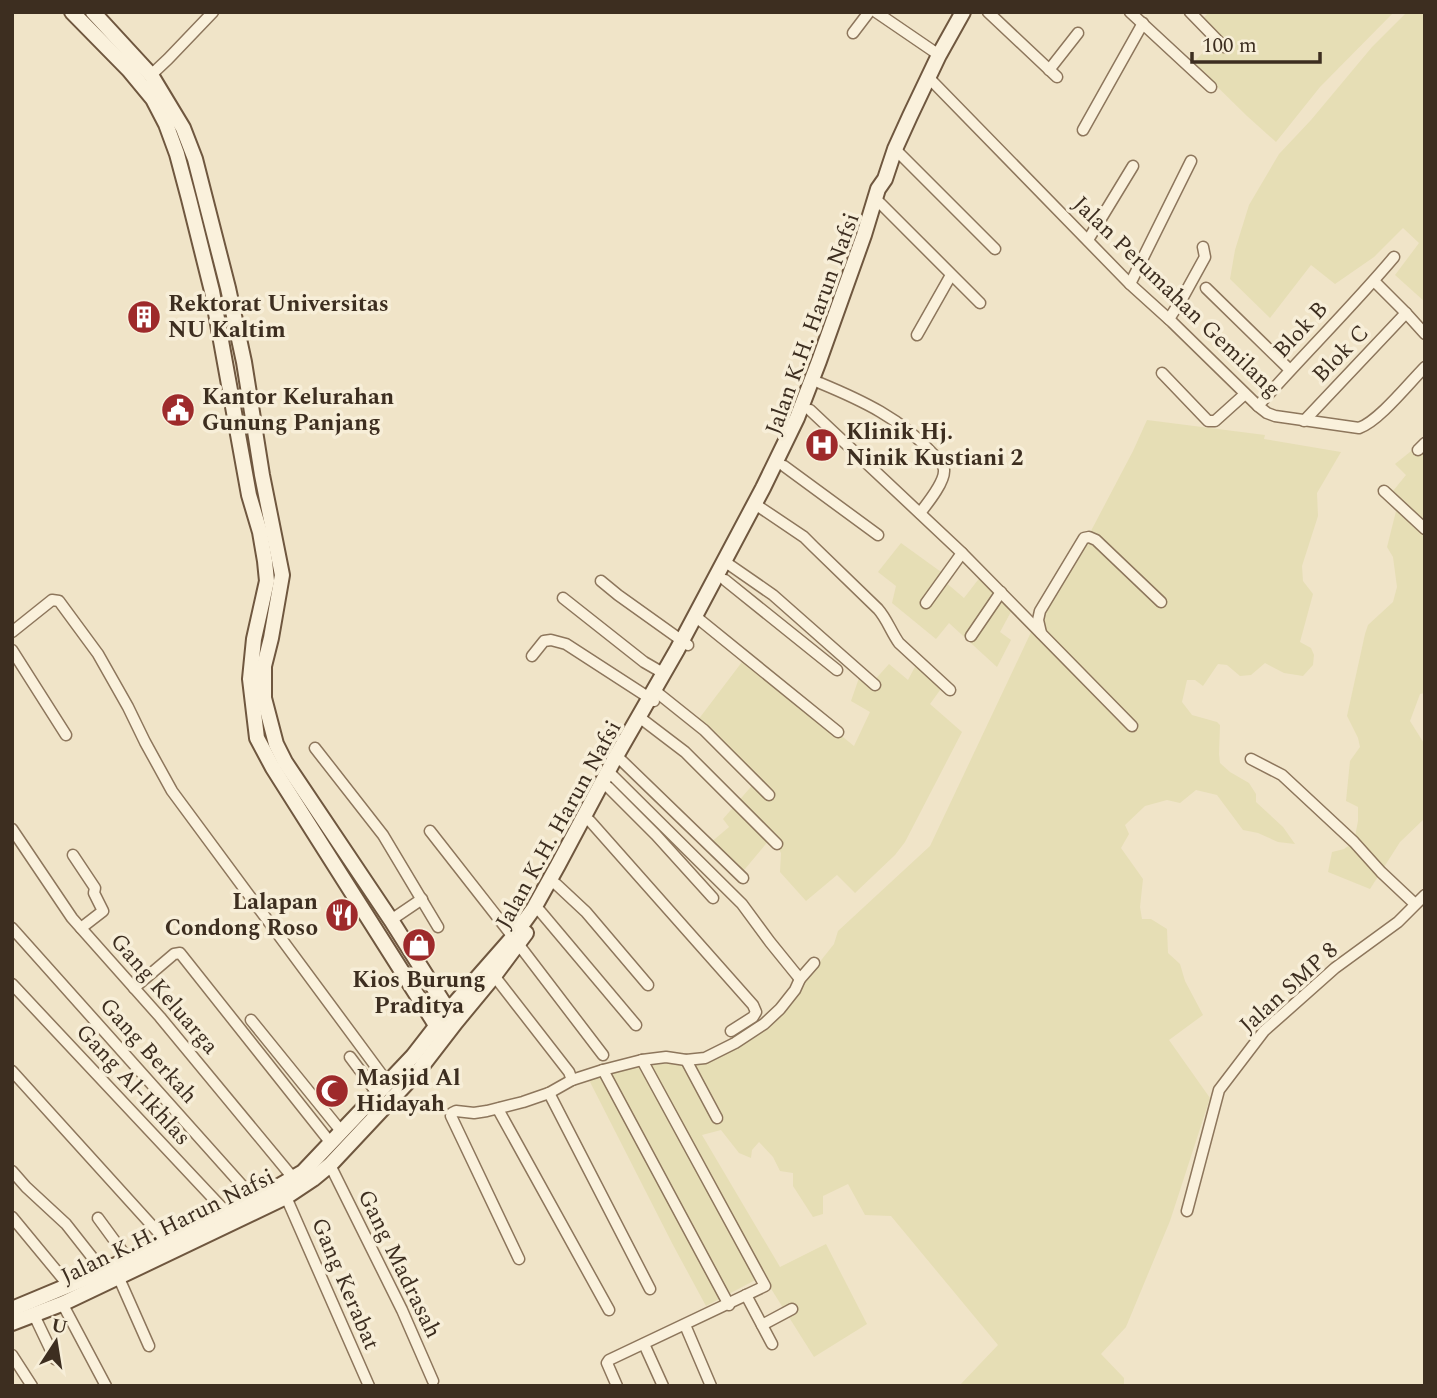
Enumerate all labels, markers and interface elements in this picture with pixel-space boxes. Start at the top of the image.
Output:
scale bar [1192,21,1320,65]
text: 100 m [1202,30,1257,62]
street label: Jalan Perumahan Gemilang [1064,188,1288,406]
street label: Jalan K.H. Harun Nafsi [757,208,869,440]
place label: Rektorat Universitas NU Kaltim [168,287,389,348]
street label: Blok B [1265,293,1337,367]
building icon: Rektorat Universitas NU Kaltim [125,298,163,336]
street label: Blok C [1304,317,1378,391]
place label: Kantor Kelurahan Gunung Panjang [202,380,394,441]
public building icon: Kantor Kelurahan Gunung Panjang [159,391,197,429]
place label: Klinik Hj. Ninik Kustiani 2 [846,415,1023,476]
hospital icon: Klinik Hj. Ninik Kustiani 2 [803,426,841,464]
street label: Jalan K.H. Harun Nafsi [487,714,631,936]
place label: Lalapan Condong Roso [165,885,318,946]
restaurant icon: Lalapan Condong Roso [323,896,361,934]
street label: Gang Keluarga [101,925,227,1063]
shop icon: Kios Burung Praditya [400,926,438,964]
street label: Jalan SMP 8 [1232,934,1346,1042]
place label: Kios Burung Praditya [352,963,486,1024]
street label: Gang Berkah [90,990,206,1112]
street label: Gang Al-Ikhlas [67,1016,199,1154]
place label: Masjid Al Hidayah [356,1061,460,1122]
mosque icon: Masjid Al Hidayah [313,1072,351,1110]
street label: Jalan K.H. Harun Nafsi [55,1160,281,1294]
street label: Gang Madrasah [348,1184,450,1344]
street label: Gang Kerabat [301,1212,389,1356]
north arrow [21,1307,91,1377]
text: U [48,1311,70,1343]

